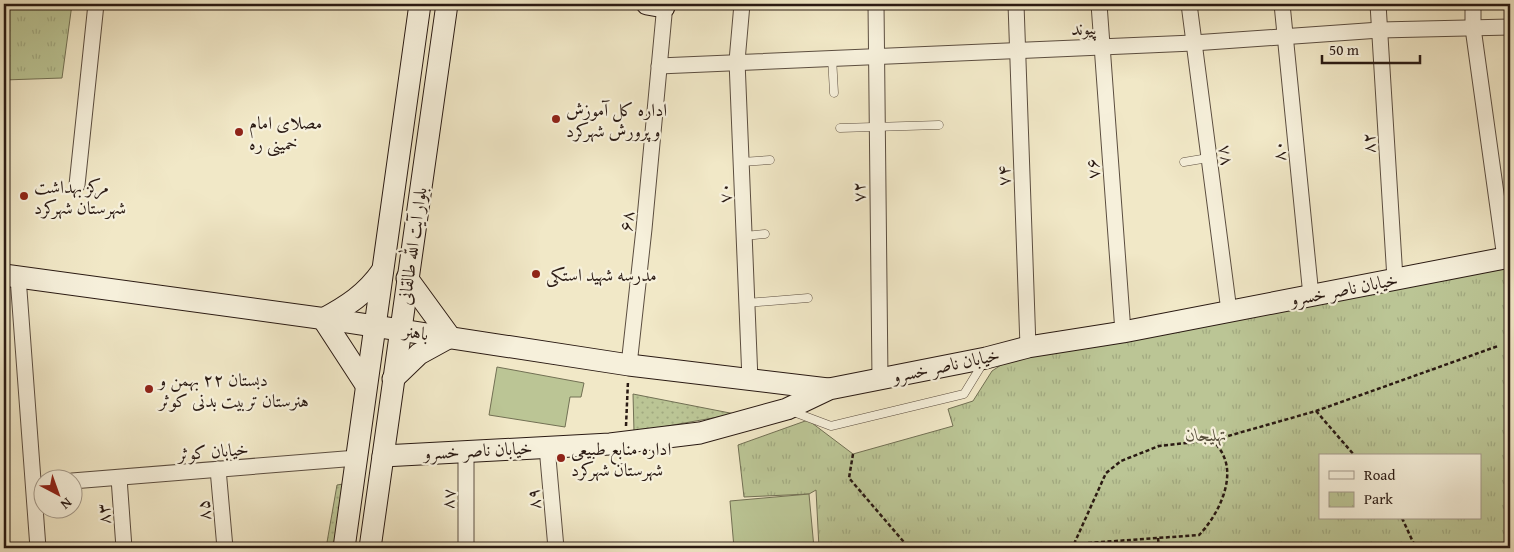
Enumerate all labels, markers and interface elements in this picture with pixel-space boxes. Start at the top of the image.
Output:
street label: پیوند [1070,14,1098,43]
scale bar [1322,32,1419,64]
text: 50 m [1329,39,1360,60]
place label: اداره کل آموزش و پرورش شهرکرد [566,96,667,144]
place label: مصلای امام خمینی ره [249,109,322,157]
marker: اداره کل آموزش و پرورش شهرکرد [550,113,562,125]
marker: مصلای امام خمینی ره [233,126,245,138]
street label: ۸۲ [1354,132,1382,154]
street label: ۸۰ [1264,139,1292,163]
street label: ۷۸ [1212,143,1242,167]
street label: ۷۶ [1078,158,1106,180]
street label: ۷۴ [989,165,1017,187]
place label: مرکز بهداشت شهرستان شهرکرد [34,173,126,221]
street label: ۷۲ [844,181,872,203]
street label: ۷۰ [710,182,738,204]
street label: بلوار آیت الله طالقانی [390,185,434,307]
marker: مرکز بهداشت شهرستان شهرکرد [18,190,30,202]
street label: ۶۸ [611,209,641,233]
place label: مدرسه شهید استکی [546,261,657,288]
street label: خیابان ناصر خسرو [1286,265,1400,313]
marker: مدرسه شهید استکی [530,268,542,280]
street label: باهنر [399,317,431,347]
street label: خیابان ناصر خسرو [888,340,1002,390]
place label: دبستان ۲۲ بهمن و هنرستان تربیت بدنی کوثر [157,366,309,414]
marker: دبستان ۲۲ بهمن و هنرستان تربیت بدنی کوثر [143,383,155,395]
park label: تهلیجان [1185,421,1227,448]
street label: خیابان کوثر [174,434,250,468]
street label: خیابان ناصر خسرو [421,434,533,466]
place label: اداره منابع طبیعی شهرستان شهرکرد [571,435,671,483]
marker: اداره منابع طبیعی شهرستان شهرکرد [555,452,567,464]
legend [1319,454,1482,520]
text: Road [1364,464,1395,485]
north arrow [32,470,82,520]
street label: ۸۹ [519,487,547,511]
street label: ۸۷ [434,488,461,510]
text: Park [1364,488,1393,509]
text: N [56,493,77,515]
street label: ۸۵ [189,498,217,522]
street label: ۸۳ [89,503,117,525]

